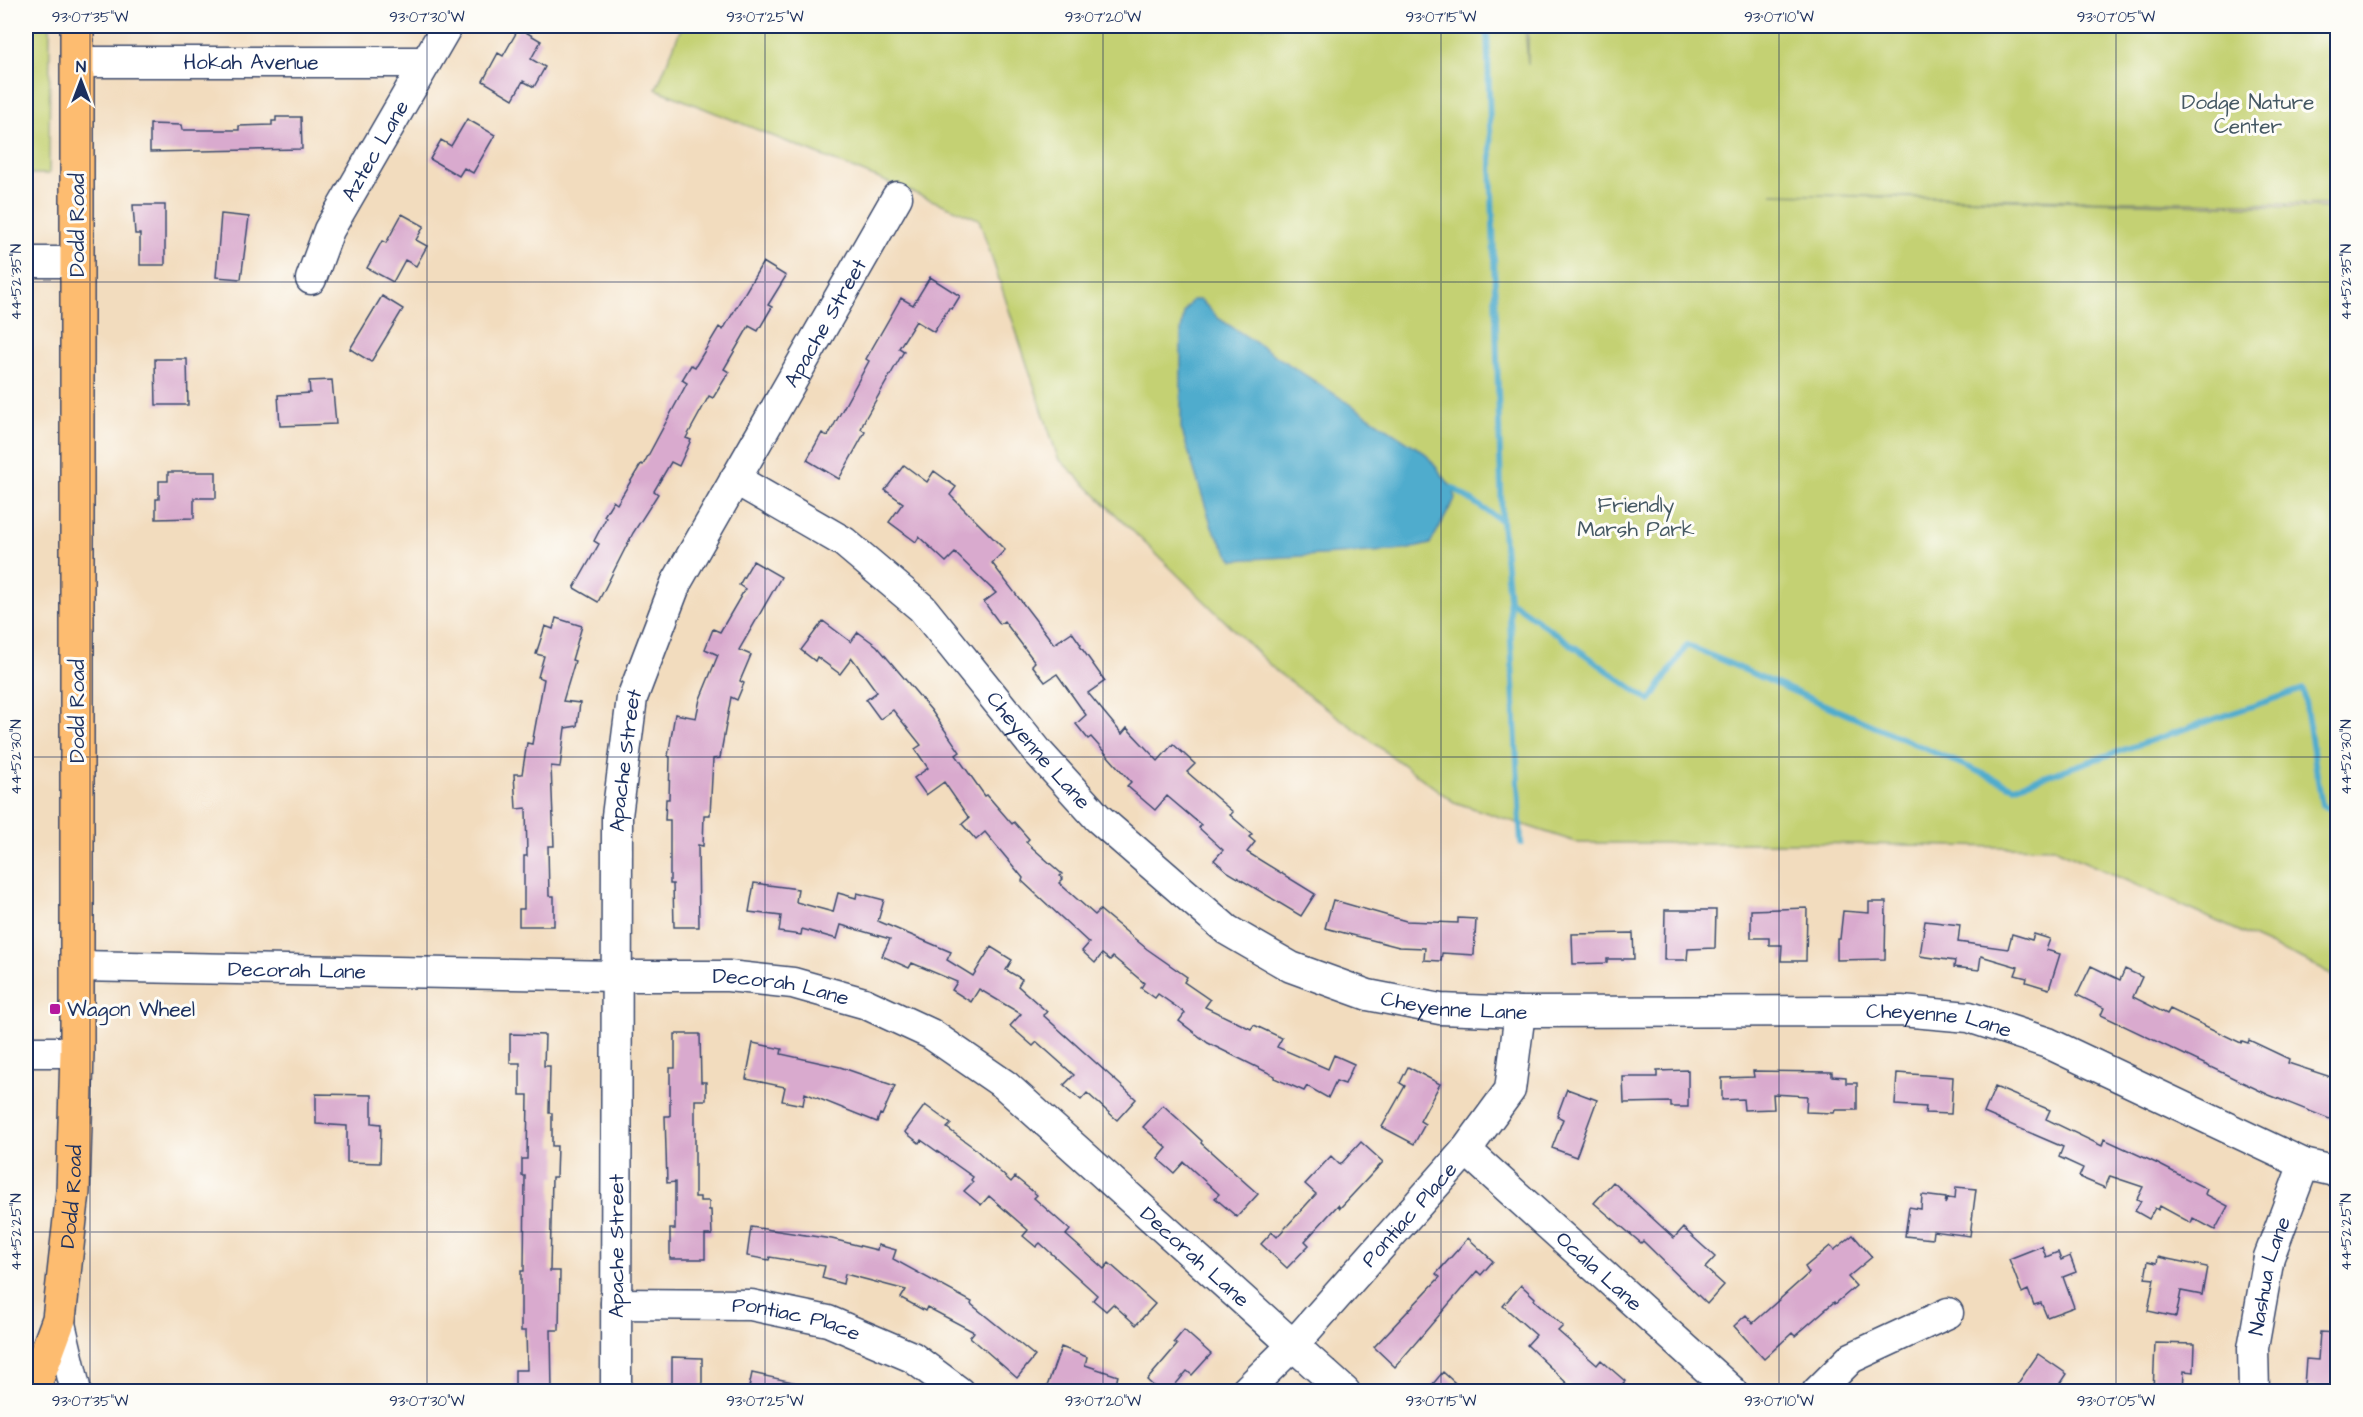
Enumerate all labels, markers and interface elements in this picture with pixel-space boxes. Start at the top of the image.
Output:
text: 93°07'35"W [52,7,128,28]
text: 93°07'30"W [389,7,465,28]
text: 93°07'25"W [726,7,804,28]
text: 93°07'20"W [1065,7,1141,28]
text: 93°07'15"W [1406,7,1476,28]
text: 93°07'10"W [1744,7,1814,28]
text: 93°07'05"W [2077,7,2155,28]
street label: Hokah Avenue [183,48,319,77]
north arrow [51,51,111,111]
text: N [76,56,86,78]
park label: Dodge Nature Center [2182,88,2314,141]
street label: Aztec Lane [335,95,416,207]
street label: Dodd Road [63,173,92,277]
text: 44°52'35"N [6,244,27,320]
text: 44°52'35"N [2336,244,2357,320]
street label: Apache Street [777,253,874,393]
park label: Friendly Marsh Park [1577,491,1695,544]
street label: Dodd Road [63,659,92,763]
street label: Apache Street [603,684,649,832]
street label: Cheyenne Lane [979,685,1097,816]
text: 44°52'30"N [6,719,27,795]
text: 44°52'30"N [2336,719,2357,795]
street label: Decorah Lane [228,955,366,986]
street label: Decorah Lane [713,962,852,1013]
street label: Cheyenne Lane [1378,984,1527,1027]
place label: Wagon Wheel [67,995,195,1026]
street label: Cheyenne Lane [1866,997,2015,1045]
marker: Wagon Wheel [48,1002,62,1016]
street label: Dodd Road [53,1144,89,1250]
street label: Pontiac Place [1355,1156,1464,1274]
street label: Apache Street [602,1173,632,1318]
text: 44°52'25"N [6,1193,27,1271]
text: 44°52'25"N [2336,1193,2357,1271]
street label: Decorah Lane [1134,1200,1256,1314]
street label: Nashua Lane [2241,1212,2298,1338]
street label: Ocala Lane [1549,1224,1649,1318]
street label: Pontiac Place [732,1290,865,1348]
text: 93°07'35"W [52,1391,128,1412]
text: 93°07'30"W [389,1391,465,1412]
text: 93°07'25"W [726,1391,804,1412]
text: 93°07'20"W [1065,1391,1141,1412]
text: 93°07'15"W [1406,1391,1476,1412]
text: 93°07'10"W [1744,1391,1814,1412]
text: 93°07'05"W [2077,1391,2155,1412]

